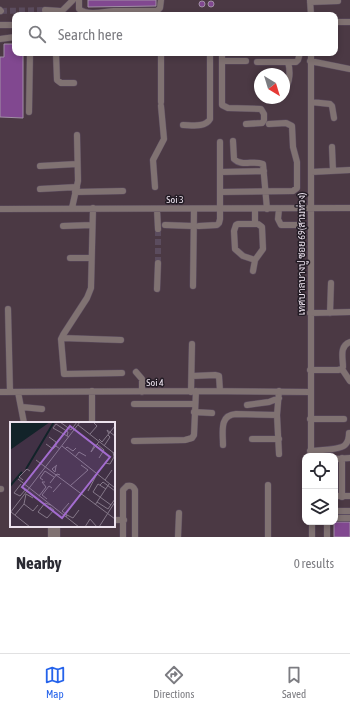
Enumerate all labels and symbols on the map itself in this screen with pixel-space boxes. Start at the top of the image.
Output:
north arrow [254,68,290,104]
street label: เทศบาลบางปู ซอย 69(สามห่วง) [295,193,309,315]
street label: Soi 3 [166,194,184,205]
street label: Soi 4 [146,377,164,388]
inset map [10,422,115,527]

